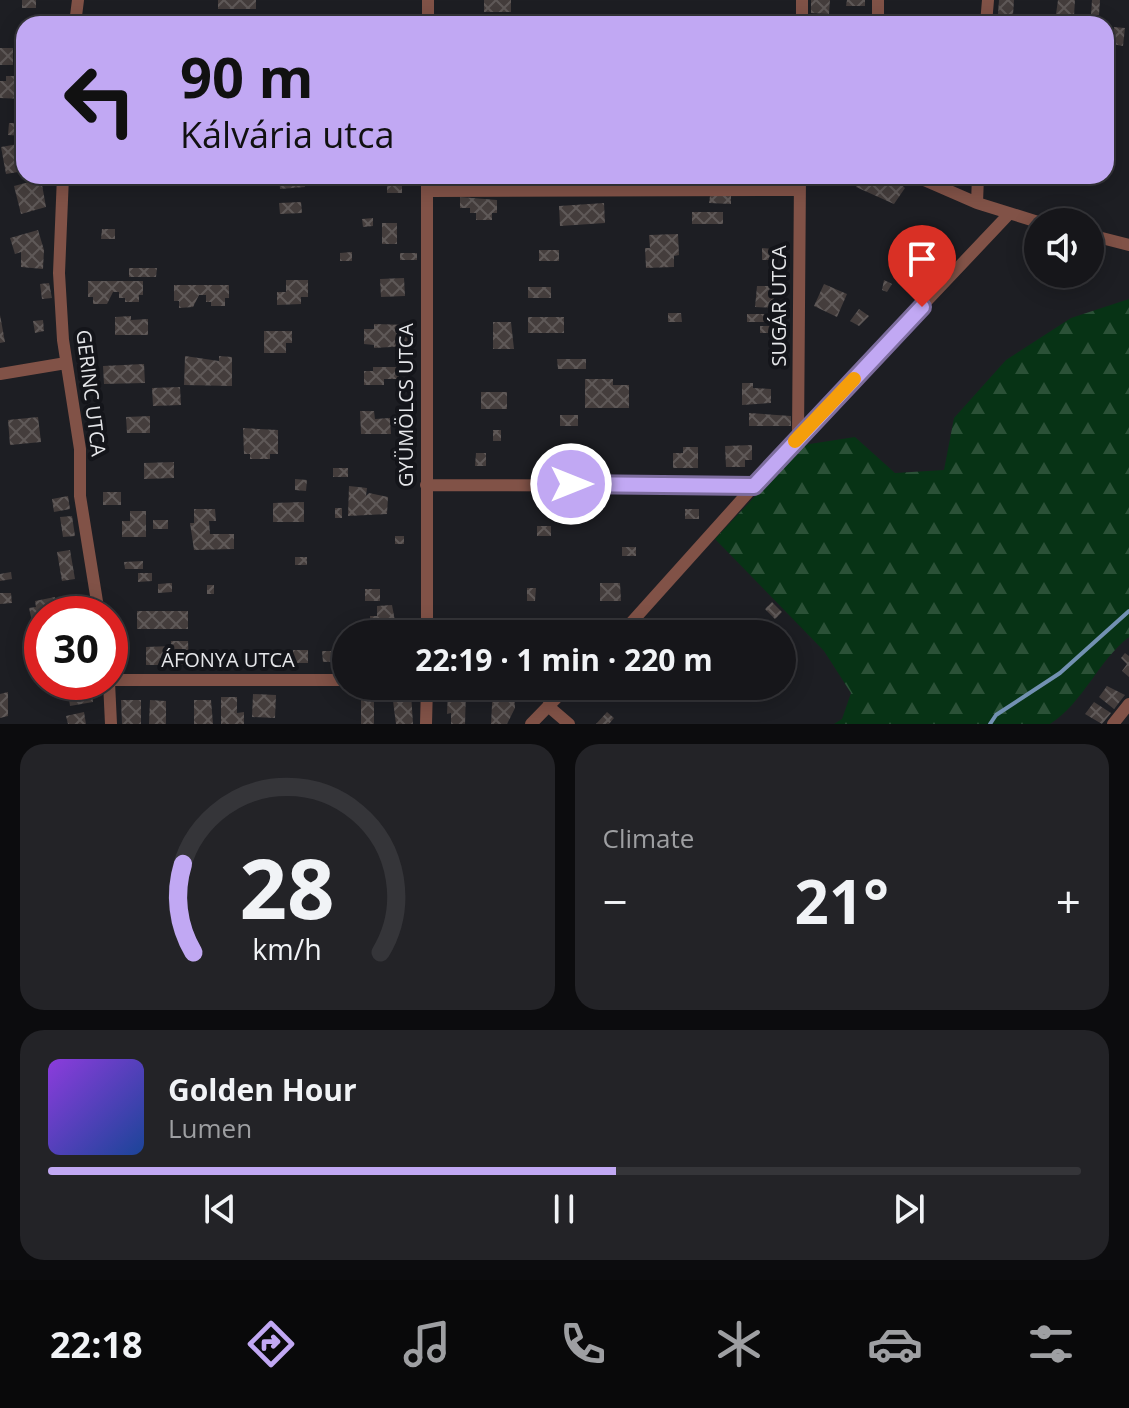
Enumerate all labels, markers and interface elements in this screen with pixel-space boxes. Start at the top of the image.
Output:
text: 90 m [180,38,314,114]
icon: left [48,48,152,152]
text: Kálvária utca [180,110,394,159]
map controls [1024,208,1104,288]
button: sound [1024,208,1104,288]
pin [888,225,956,307]
icon: arrive [900,237,944,281]
street label: SUGÁR UTCA [765,245,792,367]
street label: GYÜMÖLCS UTCA [392,323,419,487]
street label: GERINC UTCA [70,328,113,458]
position arrow [529,442,613,526]
speed limit sign: 30 [24,596,128,700]
text: 22:19 · 1 min · 220 m [415,639,713,680]
street label: ÁFONYA UTCA [161,646,295,673]
text: Climate [603,820,694,856]
text: 28 [240,830,335,943]
text: 21° [795,860,889,942]
text: − [603,871,628,931]
text: + [1056,871,1081,931]
text: km/h [253,929,322,968]
text: Golden Hour [168,1069,357,1110]
text: Lumen [168,1110,252,1146]
icon: previous [198,1187,242,1231]
icon: pause [542,1187,586,1231]
icon: next [887,1187,931,1231]
icon: directions [243,1316,299,1372]
icon: music [399,1316,455,1372]
icon: phone [555,1316,611,1372]
icon: climate [711,1316,767,1372]
icon: car [867,1316,923,1372]
icon: filters [1023,1316,1079,1372]
text: 22:18 [50,1320,143,1369]

